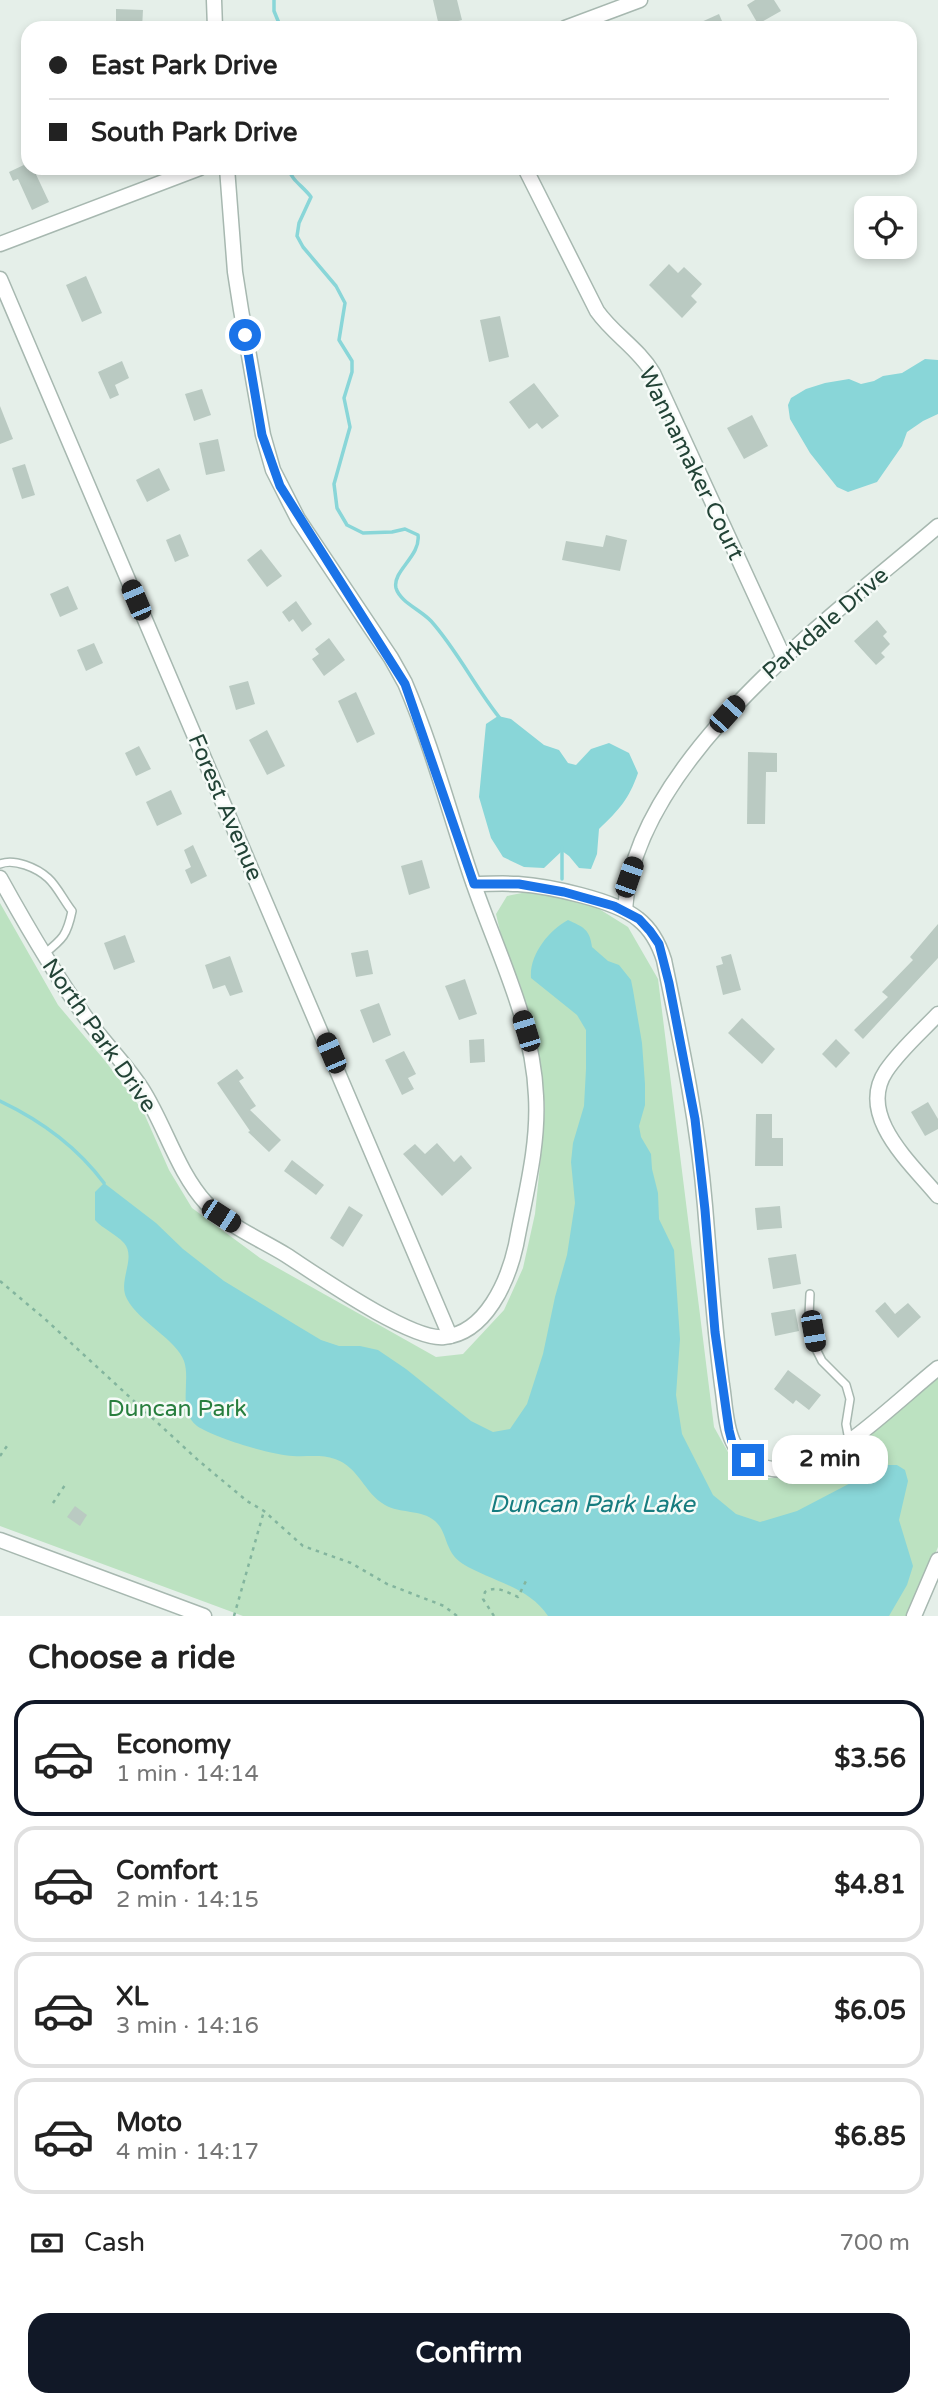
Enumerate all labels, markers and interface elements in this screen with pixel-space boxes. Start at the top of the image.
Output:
text: East Park Drive [91,50,277,81]
text: South Park Drive [91,117,298,148]
map controls [854,196,917,259]
button: locate [854,196,917,259]
route start [229,319,261,351]
street label: Wannamaker Court [632,362,750,565]
street label: Parkdale Drive [757,561,894,686]
car [119,577,154,623]
car [706,691,749,737]
street label: Forest Avenue [182,730,269,885]
car [613,854,646,900]
street label: North Park Drive [36,953,163,1118]
car [510,1008,543,1054]
car [314,1030,349,1076]
car [198,1196,245,1236]
car [800,1308,827,1354]
park label: Duncan Park [107,1395,247,1423]
callout: 2 min [772,1436,888,1484]
route end [732,1444,764,1476]
text: 2 min [799,1445,861,1473]
water label: Duncan Park Lake [489,1490,696,1519]
text: Choose a ride [28,1639,235,1677]
icon: car [32,1727,95,1790]
text: Economy [116,1729,231,1760]
text: $3.56 [834,1743,906,1774]
text: 1 min · 14:14 [116,1760,259,1788]
icon: car [32,1853,95,1916]
text: Comfort [116,1855,218,1886]
text: $4.81 [834,1869,906,1900]
text: 2 min · 14:15 [116,1886,259,1914]
icon: car [32,1979,95,2042]
text: XL [116,1981,148,2012]
text: $6.05 [834,1995,906,2026]
text: 3 min · 14:16 [116,2012,259,2040]
icon: car [32,2105,95,2168]
text: Moto [116,2107,182,2138]
text: $6.85 [834,2121,906,2152]
text: 4 min · 14:17 [116,2138,259,2166]
icon: cash [28,2224,66,2262]
text: Cash [84,2227,145,2258]
text: 700 m [840,2229,910,2257]
button: Confirm [28,2313,910,2393]

